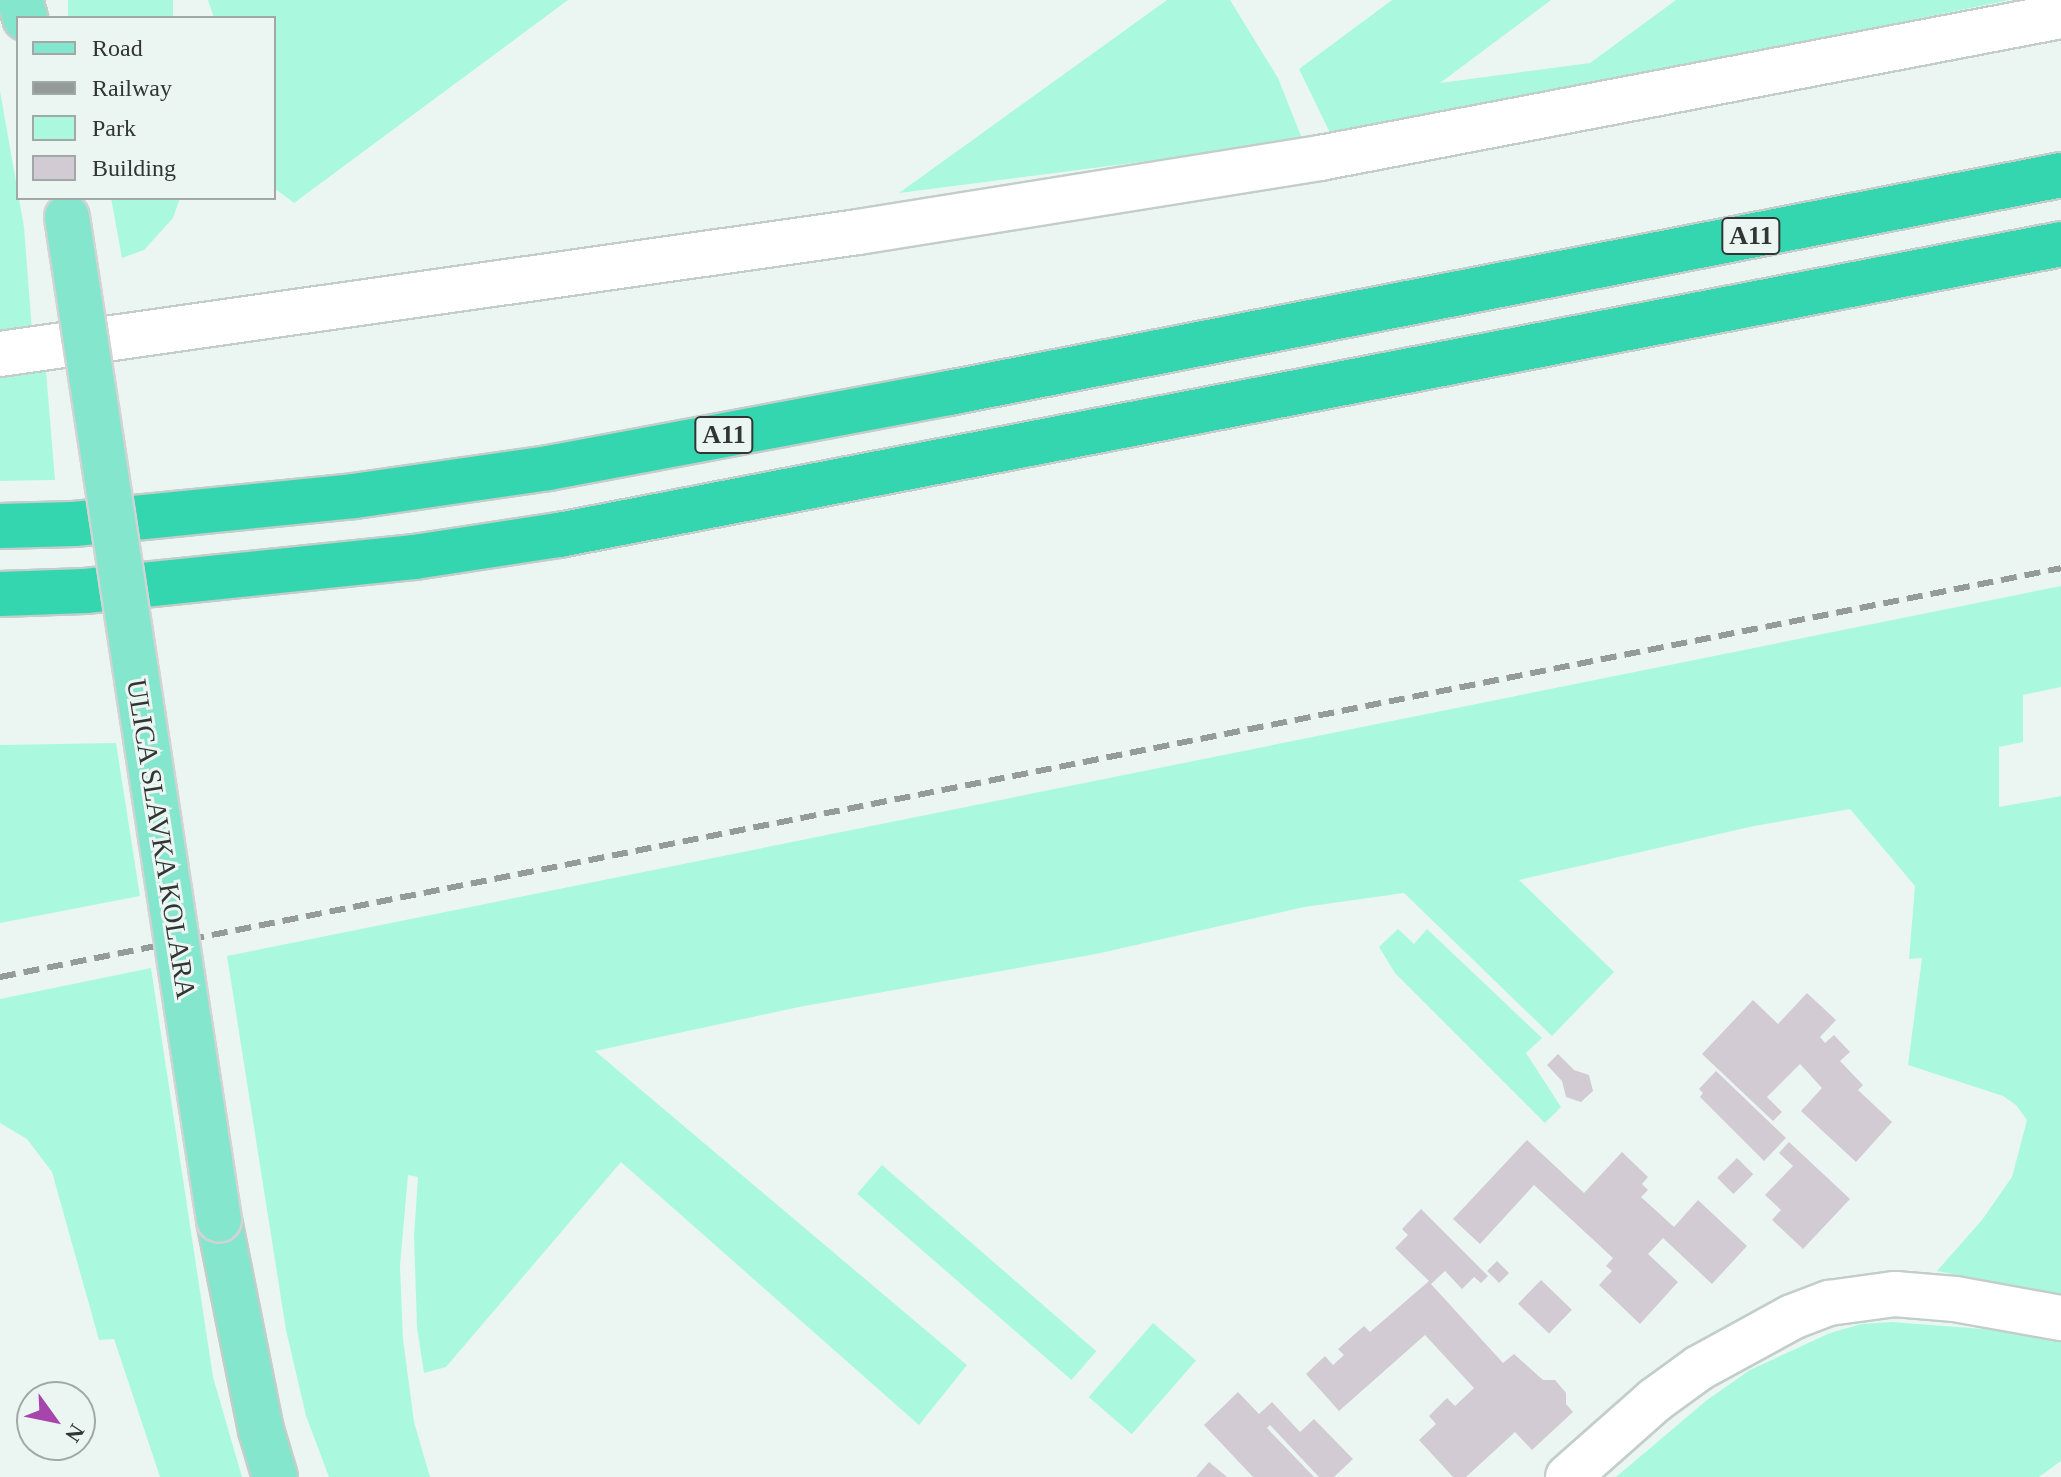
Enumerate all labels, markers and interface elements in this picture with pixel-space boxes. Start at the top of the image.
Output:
legend [16,16,276,200]
text: Road [92,35,143,61]
text: Railway [92,75,172,101]
text: Park [92,115,136,141]
text: Building [92,155,176,181]
road number: A11 [1721,214,1781,258]
road number: A11 [694,413,754,457]
street label: ULICA SLAVKA KOLARA [119,675,203,1003]
north arrow [16,1381,96,1461]
text: N [60,1420,90,1447]

